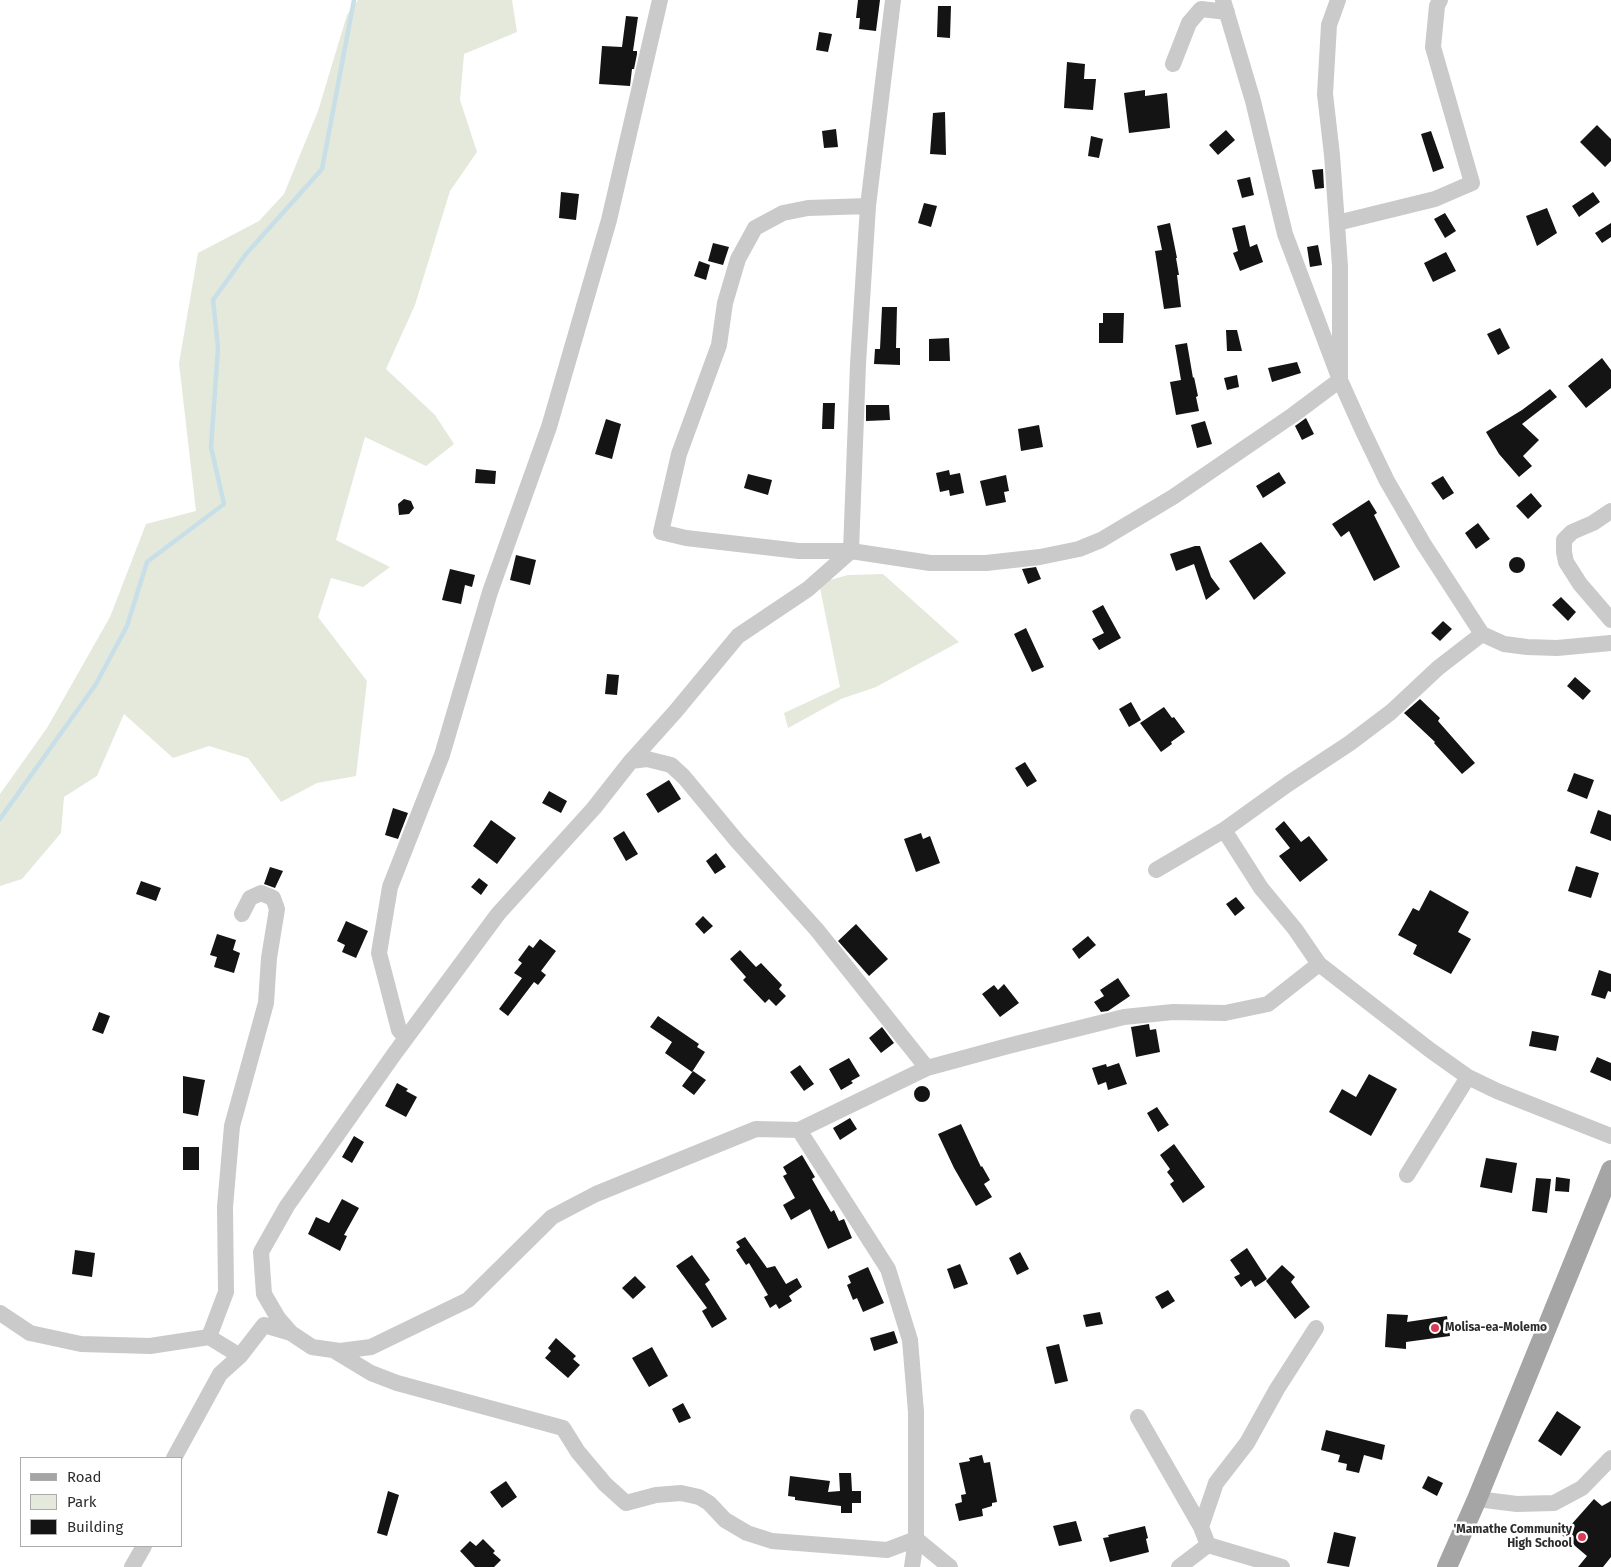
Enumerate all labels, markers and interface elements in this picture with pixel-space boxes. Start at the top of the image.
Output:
place label: Molisa-ea-Molemo [1445,1321,1547,1335]
marker: Molisa-ea-Molemo [1429,1322,1441,1334]
legend [20,1457,182,1547]
text: Road [67,1468,102,1486]
text: Park [67,1493,97,1511]
text: Building [67,1518,123,1536]
place label: 'Mamathe Community High School [1453,1523,1572,1551]
marker: 'Mamathe Community High School [1576,1531,1588,1543]

